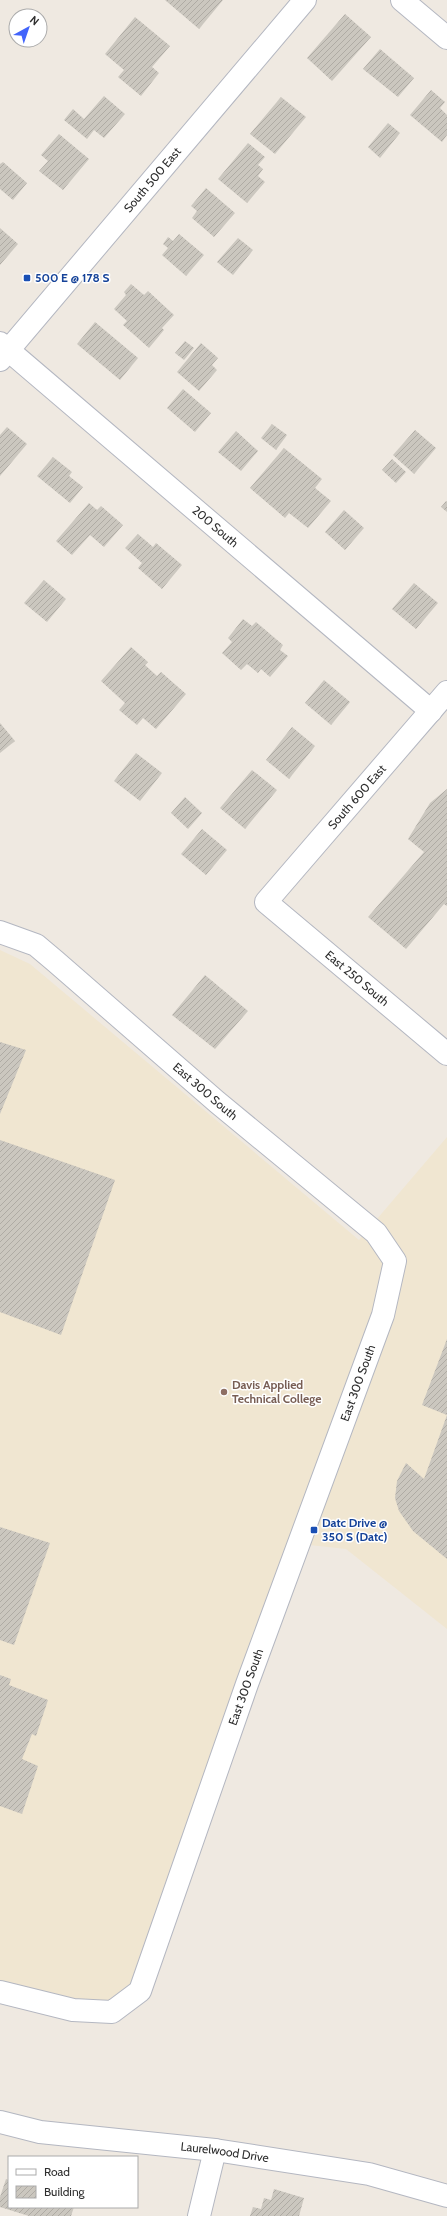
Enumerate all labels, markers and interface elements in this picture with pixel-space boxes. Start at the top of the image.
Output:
north arrow [8,8,48,48]
text: N [27,12,42,28]
street label: South 500 East [120,144,184,215]
place label: 500 E @ 178 S [35,270,109,285]
marker: 500 E @ 178 S [22,273,32,283]
street label: 200 South [189,502,242,550]
street label: South 600 East [324,761,389,832]
street label: East 250 South [322,947,392,1009]
street label: East 300 South [170,1059,241,1123]
street label: East 300 South [337,1342,378,1423]
place label: Davis Applied Technical College [232,1377,321,1406]
marker: Davis Applied Technical College [219,1387,229,1397]
place label: Datc Drive @ 350 S (Datc) [322,1515,388,1544]
marker: Datc Drive @ 350 S (Datc) [309,1525,319,1535]
street label: East 300 South [225,1646,266,1727]
street label: Laurelwood Drive [180,2139,270,2165]
legend [8,2156,138,2208]
text: Road [44,2164,70,2179]
text: Building [44,2184,86,2199]

